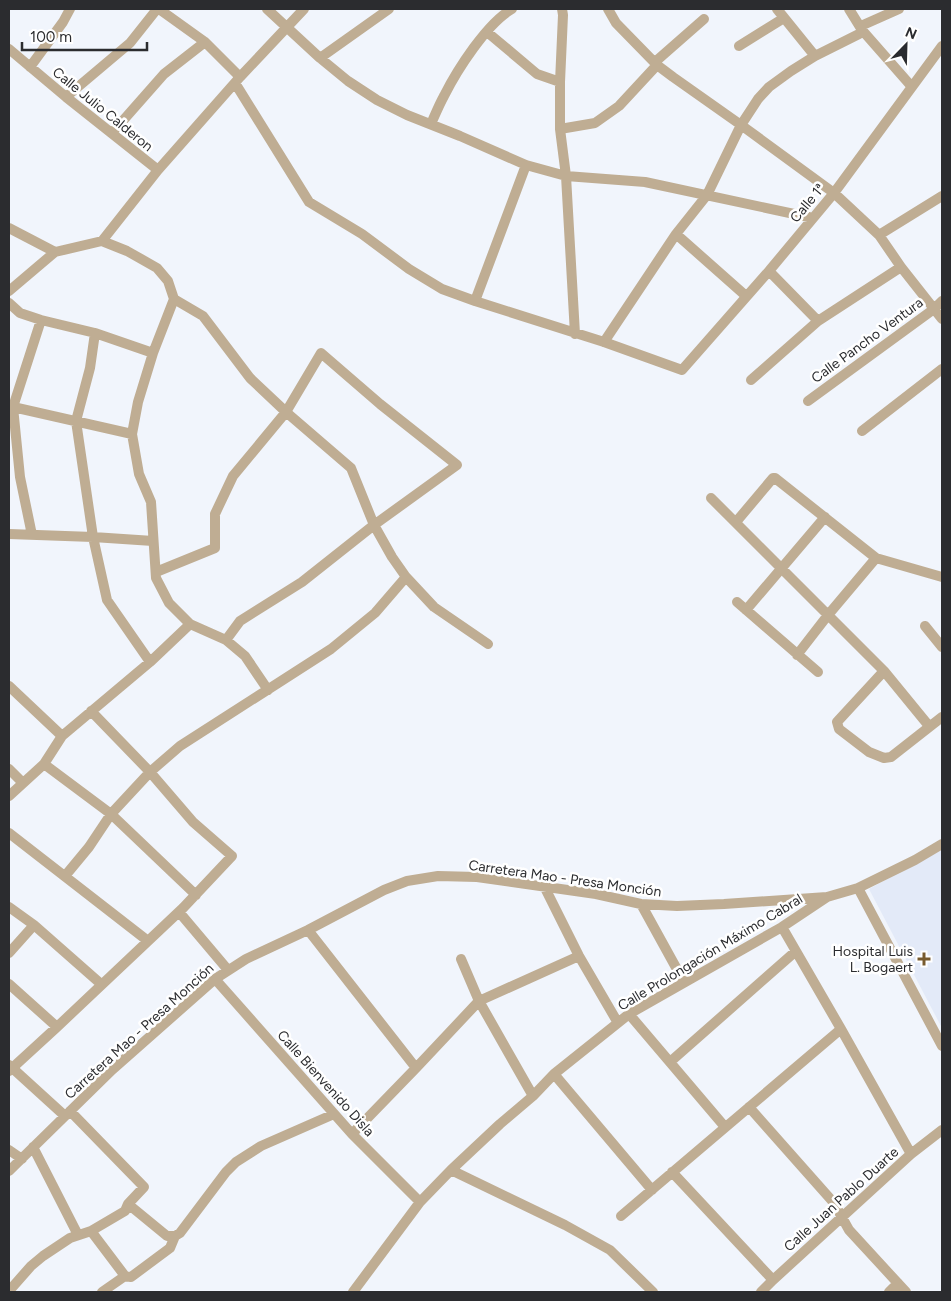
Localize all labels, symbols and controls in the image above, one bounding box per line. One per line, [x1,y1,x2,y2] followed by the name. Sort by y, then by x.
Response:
[22,20,148,52] scale bar
[881,20,931,70] north arrow
[903,24,919,43] text: N
[30,28,72,46] text: 100 m
[49,64,156,155] street label: Calle Julio Calderon
[786,180,829,226] street label: Calle 1ª
[808,294,926,387] street label: Calle Pancho Ventura
[467,857,663,900] street label: Carretera Mao - Presa Monción
[615,890,806,1014] street label: Calle Prolongación Máximo Cabral
[833,943,913,976] place label: Hospital Luis L. Bogaert
[917,952,931,966] marker: Hospital Luis L. Bogaert
[61,960,217,1103] street label: Carretera Mao - Presa Monción
[274,1027,378,1140] street label: Calle Bienvenido Disla
[781,1143,902,1255] street label: Calle Juan Pablo Duarte

